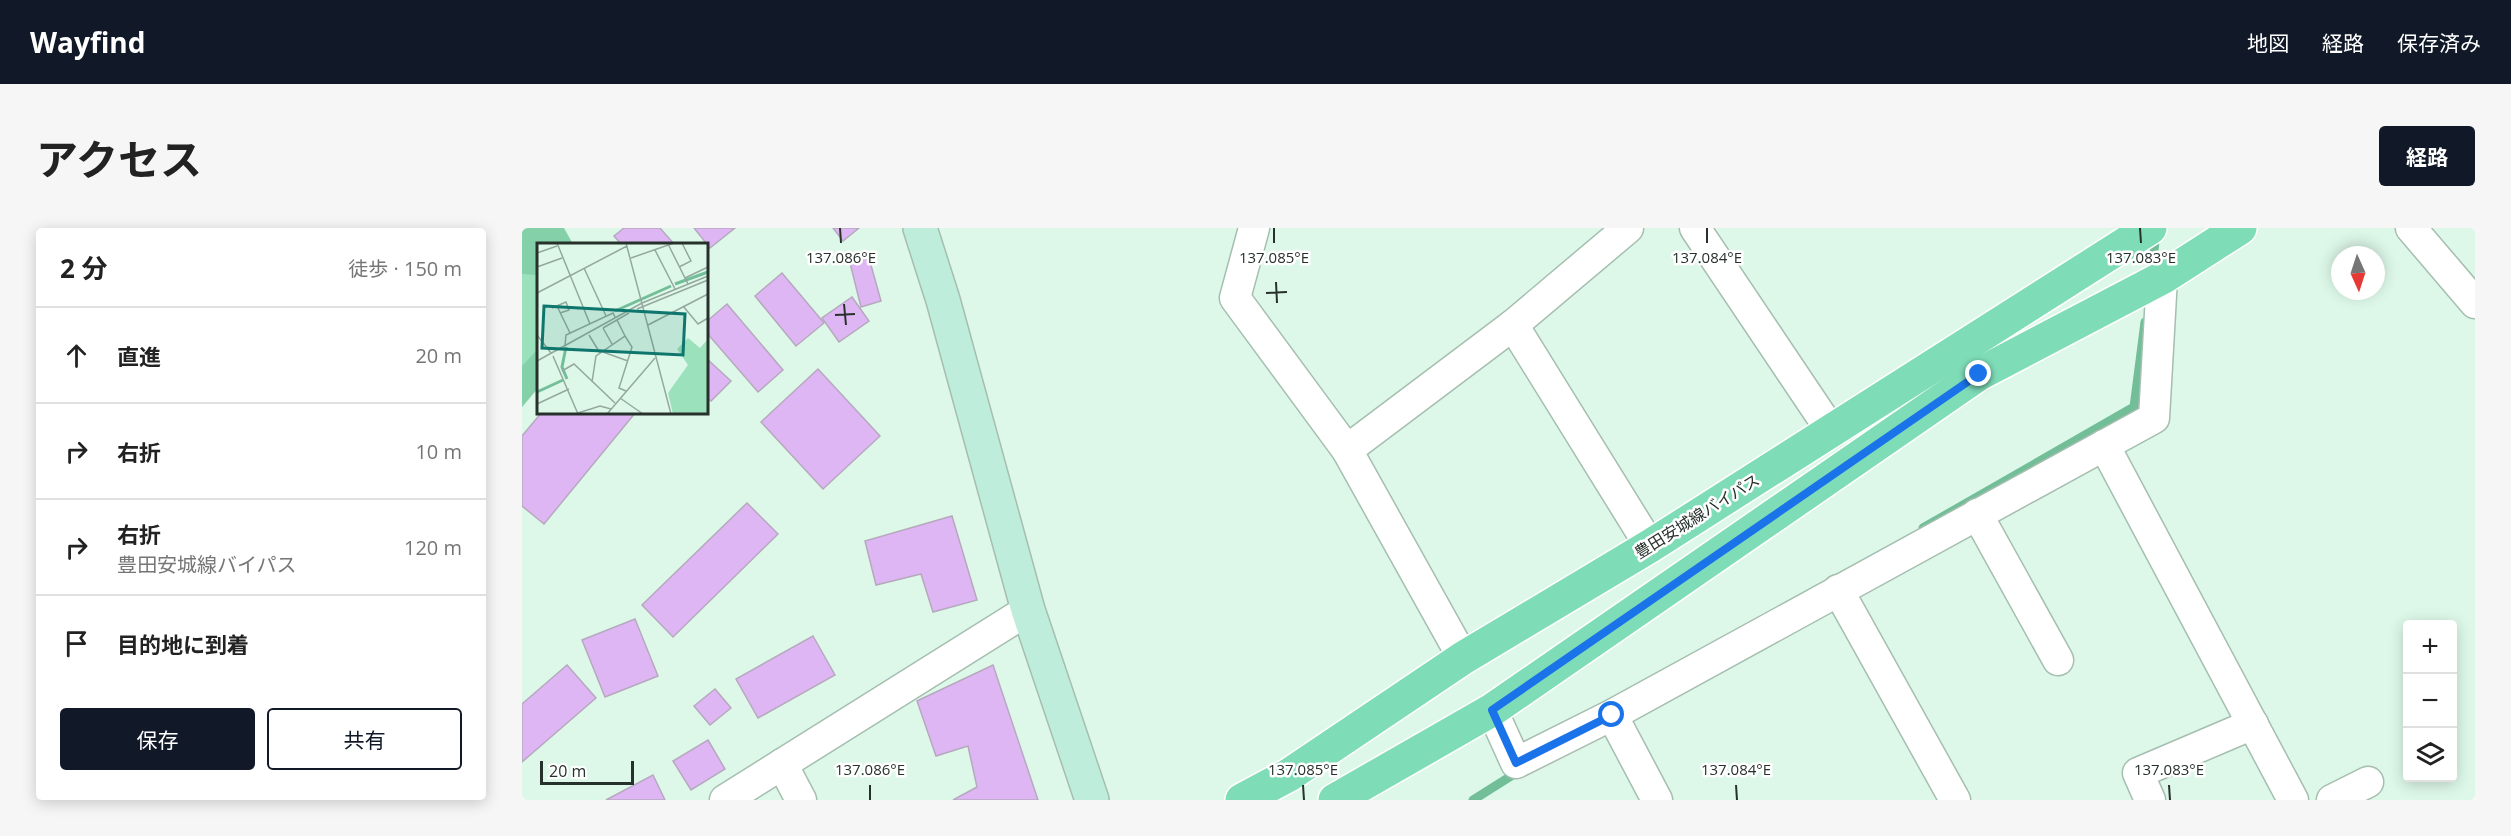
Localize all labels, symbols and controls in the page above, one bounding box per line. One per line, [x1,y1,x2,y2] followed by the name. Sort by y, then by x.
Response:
[30,23,145,61] text: Wayfind
[2247,29,2289,57] text: 地図
[2322,29,2364,57] text: 経路
[2397,29,2481,57] text: 保存済み
[2379,126,2475,186] button: 経路
[36,130,202,187] text: アクセス
[537,243,708,414] inset map
[2331,246,2385,300] north arrow
[806,247,876,267] text: 137.086°E
[1239,247,1309,267] text: 137.085°E
[1672,247,1742,267] text: 137.084°E
[2106,247,2176,267] text: 137.083°E
[60,250,108,286] text: 2 分
[348,255,462,282] text: 徒歩 · 150 m
[60,339,93,372] icon: ahead
[117,341,161,371] text: 直進
[415,342,462,369] text: 20 m
[1965,360,1991,386] route end
[60,435,93,468] icon: right
[117,437,161,467] text: 右折
[415,438,462,465] text: 10 m
[1630,469,1764,563] street label: 豊田安城線バイパス
[117,519,161,549] text: 右折
[60,531,93,564] icon: right
[404,534,462,561] text: 120 m
[117,551,297,578] text: 豊田安城線バイパス
[2403,620,2457,782] map controls
[2403,620,2457,674] button: +
[60,627,93,660] icon: arrive
[117,629,249,659] text: 目的地に到着
[2403,674,2457,728] button: −
[1598,701,1624,727] route start
[60,708,255,770] button: 保存
[267,708,462,770] button: 共有
[2403,728,2457,782] button: layers
[540,758,634,786] scale bar
[835,759,905,779] text: 137.086°E
[1268,759,1338,779] text: 137.085°E
[1701,759,1771,779] text: 137.084°E
[2134,759,2204,779] text: 137.083°E
[549,760,586,782] text: 20 m

